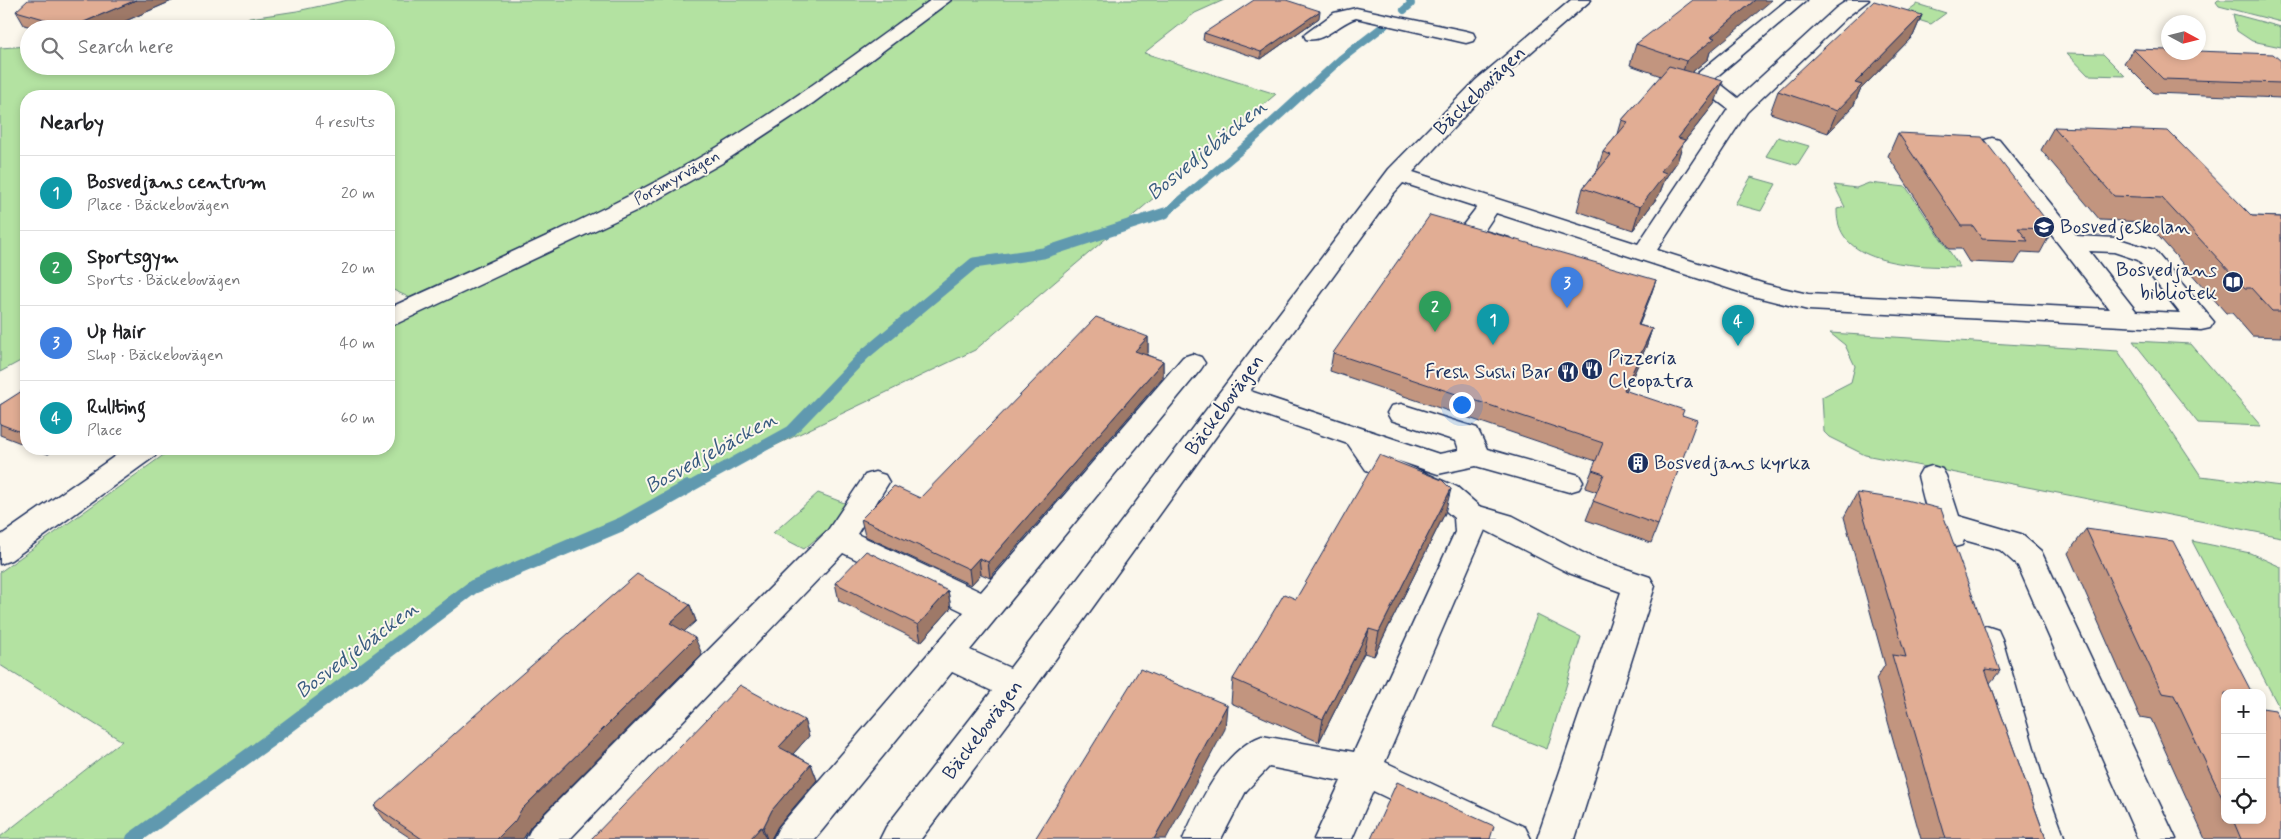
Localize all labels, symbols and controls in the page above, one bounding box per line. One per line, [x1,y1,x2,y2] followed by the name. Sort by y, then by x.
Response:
[2161,15,2206,60] north arrow
[20,20,395,75] search box
[38,34,66,62] icon: search
[78,35,174,60] text: Search here
[1428,40,1532,142] street label: Bäckebovägen
[1141,93,1273,207] water label: Bosvedjebäcken
[40,109,104,137] text: Nearby
[315,112,375,133] text: 4 results
[630,146,724,210] street label: Porsmyrvägen
[87,170,266,195] text: Bosvedjans centrum
[52,183,60,204] text: 1
[341,183,375,204] text: 20 m
[87,195,229,216] text: Place · Bäckebovägen
[2060,214,2190,241] place label: Bosvedjeskolan
[2032,215,2056,239] school or university icon: Bosvedjeskolan
[87,245,179,270] text: Sportsgym
[2116,257,2217,307] place label: Bosvedjans bibliotek
[52,258,60,279] text: 2
[341,258,375,279] text: 20 m
[1551,267,1583,308] pin: 3
[87,270,241,291] text: Sports · Bäckebovägen
[2221,270,2245,294] library icon: Bosvedjans bibliotek
[1419,291,1451,332] pin: 2
[1477,304,1509,345] pin: 1
[1722,305,1754,346] pin: 4
[87,320,145,345] text: Up Hair
[52,333,60,354] text: 3
[339,333,375,354] text: 40 m
[87,345,224,366] text: Shop · Bäckebovägen
[1608,345,1694,395] place label: Pizzeria Cleopatra
[1179,349,1271,461] street label: Bäckebovägen
[1580,357,1604,381] restaurant icon: Pizzeria Cleopatra
[1425,359,1553,386] place label: Fresh Sushi Bar
[1556,360,1580,384] restaurant icon: Fresh Sushi Bar
[1449,392,1475,418] your location
[87,395,146,420] text: Rullting
[640,405,783,501] water label: Bosvedjebäcken
[51,408,61,429] text: 4
[341,408,375,429] text: 60 m
[87,420,122,441] text: Place
[1654,450,1811,477] place label: Bosvedjans kyrka
[1626,451,1650,475] building icon: Bosvedjans kyrka
[290,594,425,705] water label: Bosvedjebäcken
[937,675,1029,785] street label: Bäckebovägen
[2221,689,2266,824] map controls
[2221,689,2266,734] button: +
[2221,734,2266,779] button: −
[2221,779,2266,824] button: locate

